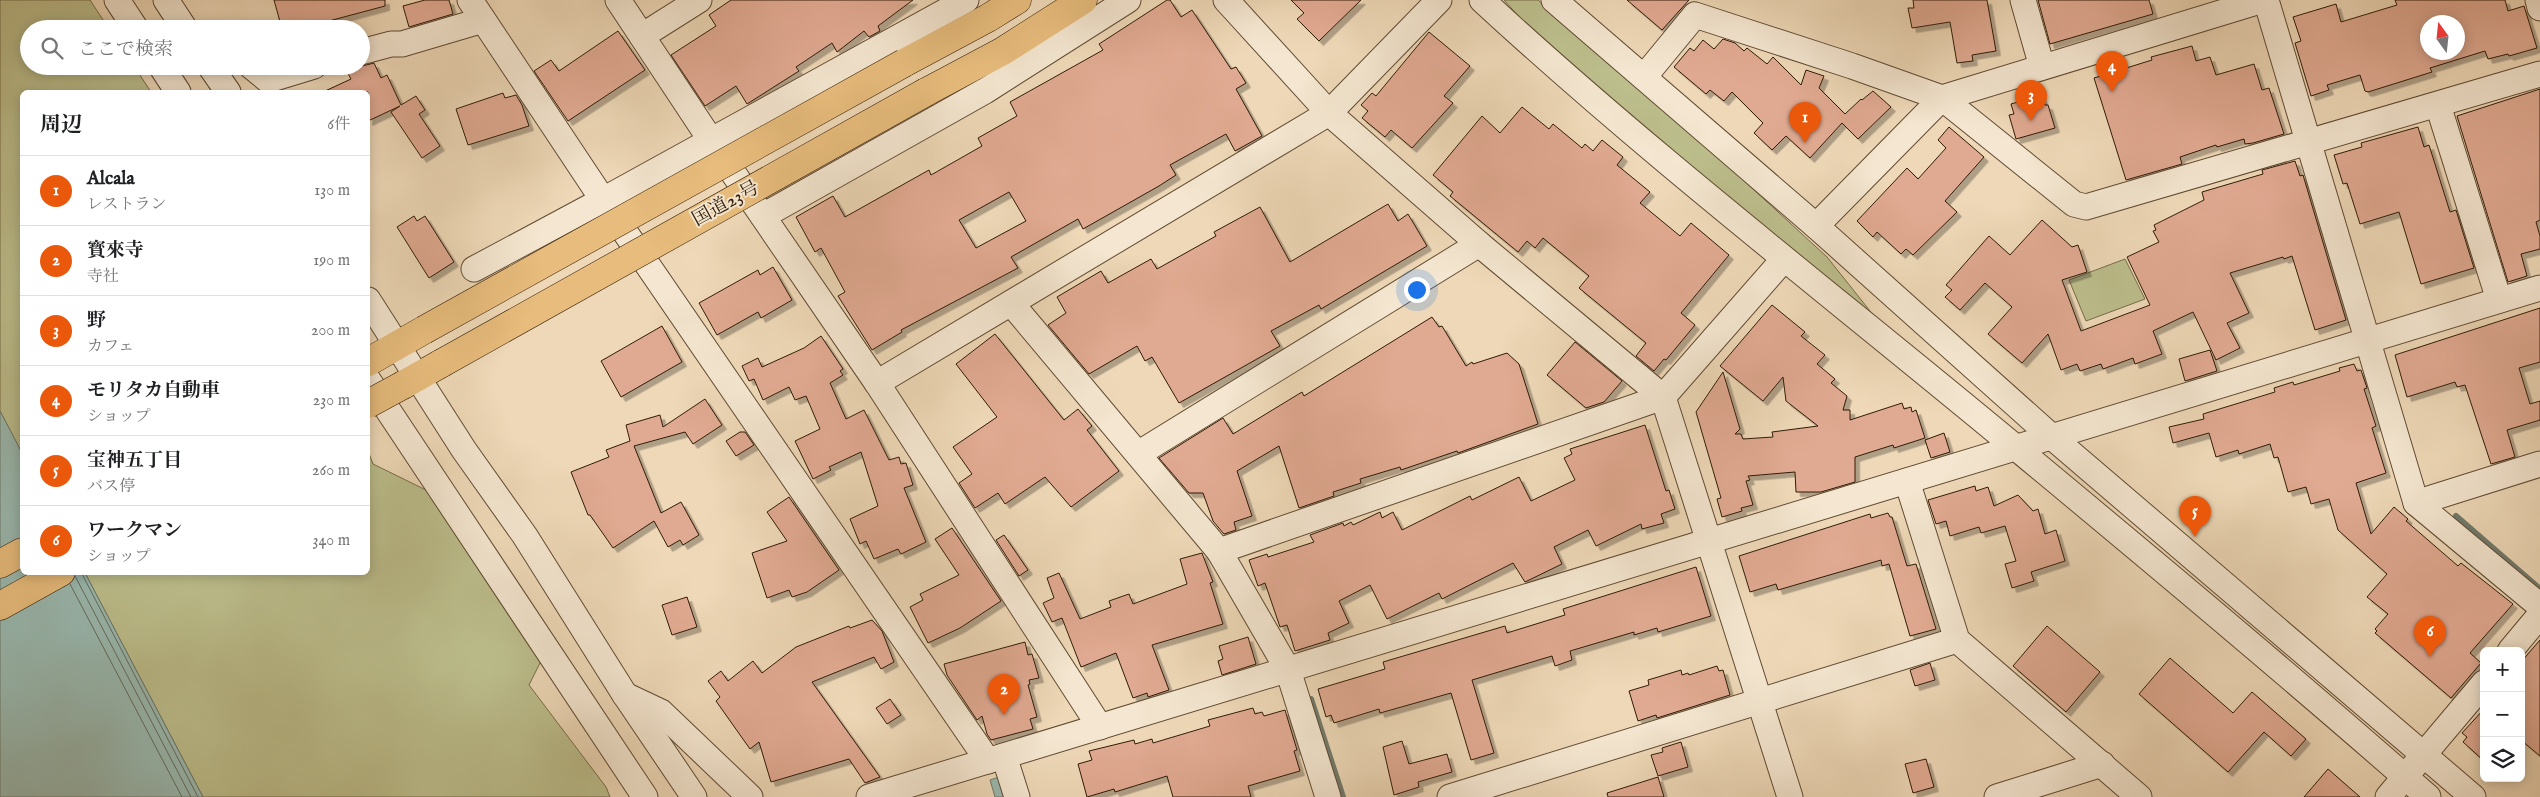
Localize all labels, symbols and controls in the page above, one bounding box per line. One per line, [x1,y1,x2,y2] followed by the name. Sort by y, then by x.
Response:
[2420,15,2465,60] north arrow
[20,20,370,75] search box
[38,34,66,62] icon: search
[78,38,173,62] text: ここで検索
[2096,51,2128,92] pin: 4
[2015,80,2047,121] pin: 3
[1789,102,1821,143] pin: 1
[40,112,82,139] text: 周辺
[327,115,350,135] text: 6件
[87,167,135,191] text: Alcala
[688,176,764,232] street label: 国道23号
[53,181,59,201] text: 1
[314,181,350,201] text: 130 m
[87,195,167,215] text: レストラン
[87,239,144,263] text: 寳來寺
[52,251,60,271] text: 2
[313,251,350,271] text: 190 m
[87,267,119,287] text: 寺社
[1404,277,1430,303] your location
[87,309,106,333] text: 野
[53,321,59,341] text: 3
[311,321,350,341] text: 200 m
[87,337,134,357] text: カフェ
[87,379,220,403] text: モリタカ自動車
[52,391,60,411] text: 4
[313,391,350,411] text: 230 m
[87,407,151,427] text: ショップ
[87,449,182,473] text: 宝神五丁目
[53,461,59,481] text: 5
[312,461,350,481] text: 260 m
[87,477,135,497] text: バス停
[2179,496,2211,537] pin: 5
[87,519,182,543] text: ワークマン
[53,531,59,551] text: 6
[312,531,350,551] text: 340 m
[87,547,151,567] text: ショップ
[2414,616,2446,657] pin: 6
[2480,647,2525,782] map controls
[2480,647,2525,692] button: +
[988,674,1020,715] pin: 2
[2480,692,2525,737] button: −
[2480,737,2525,782] button: layers

